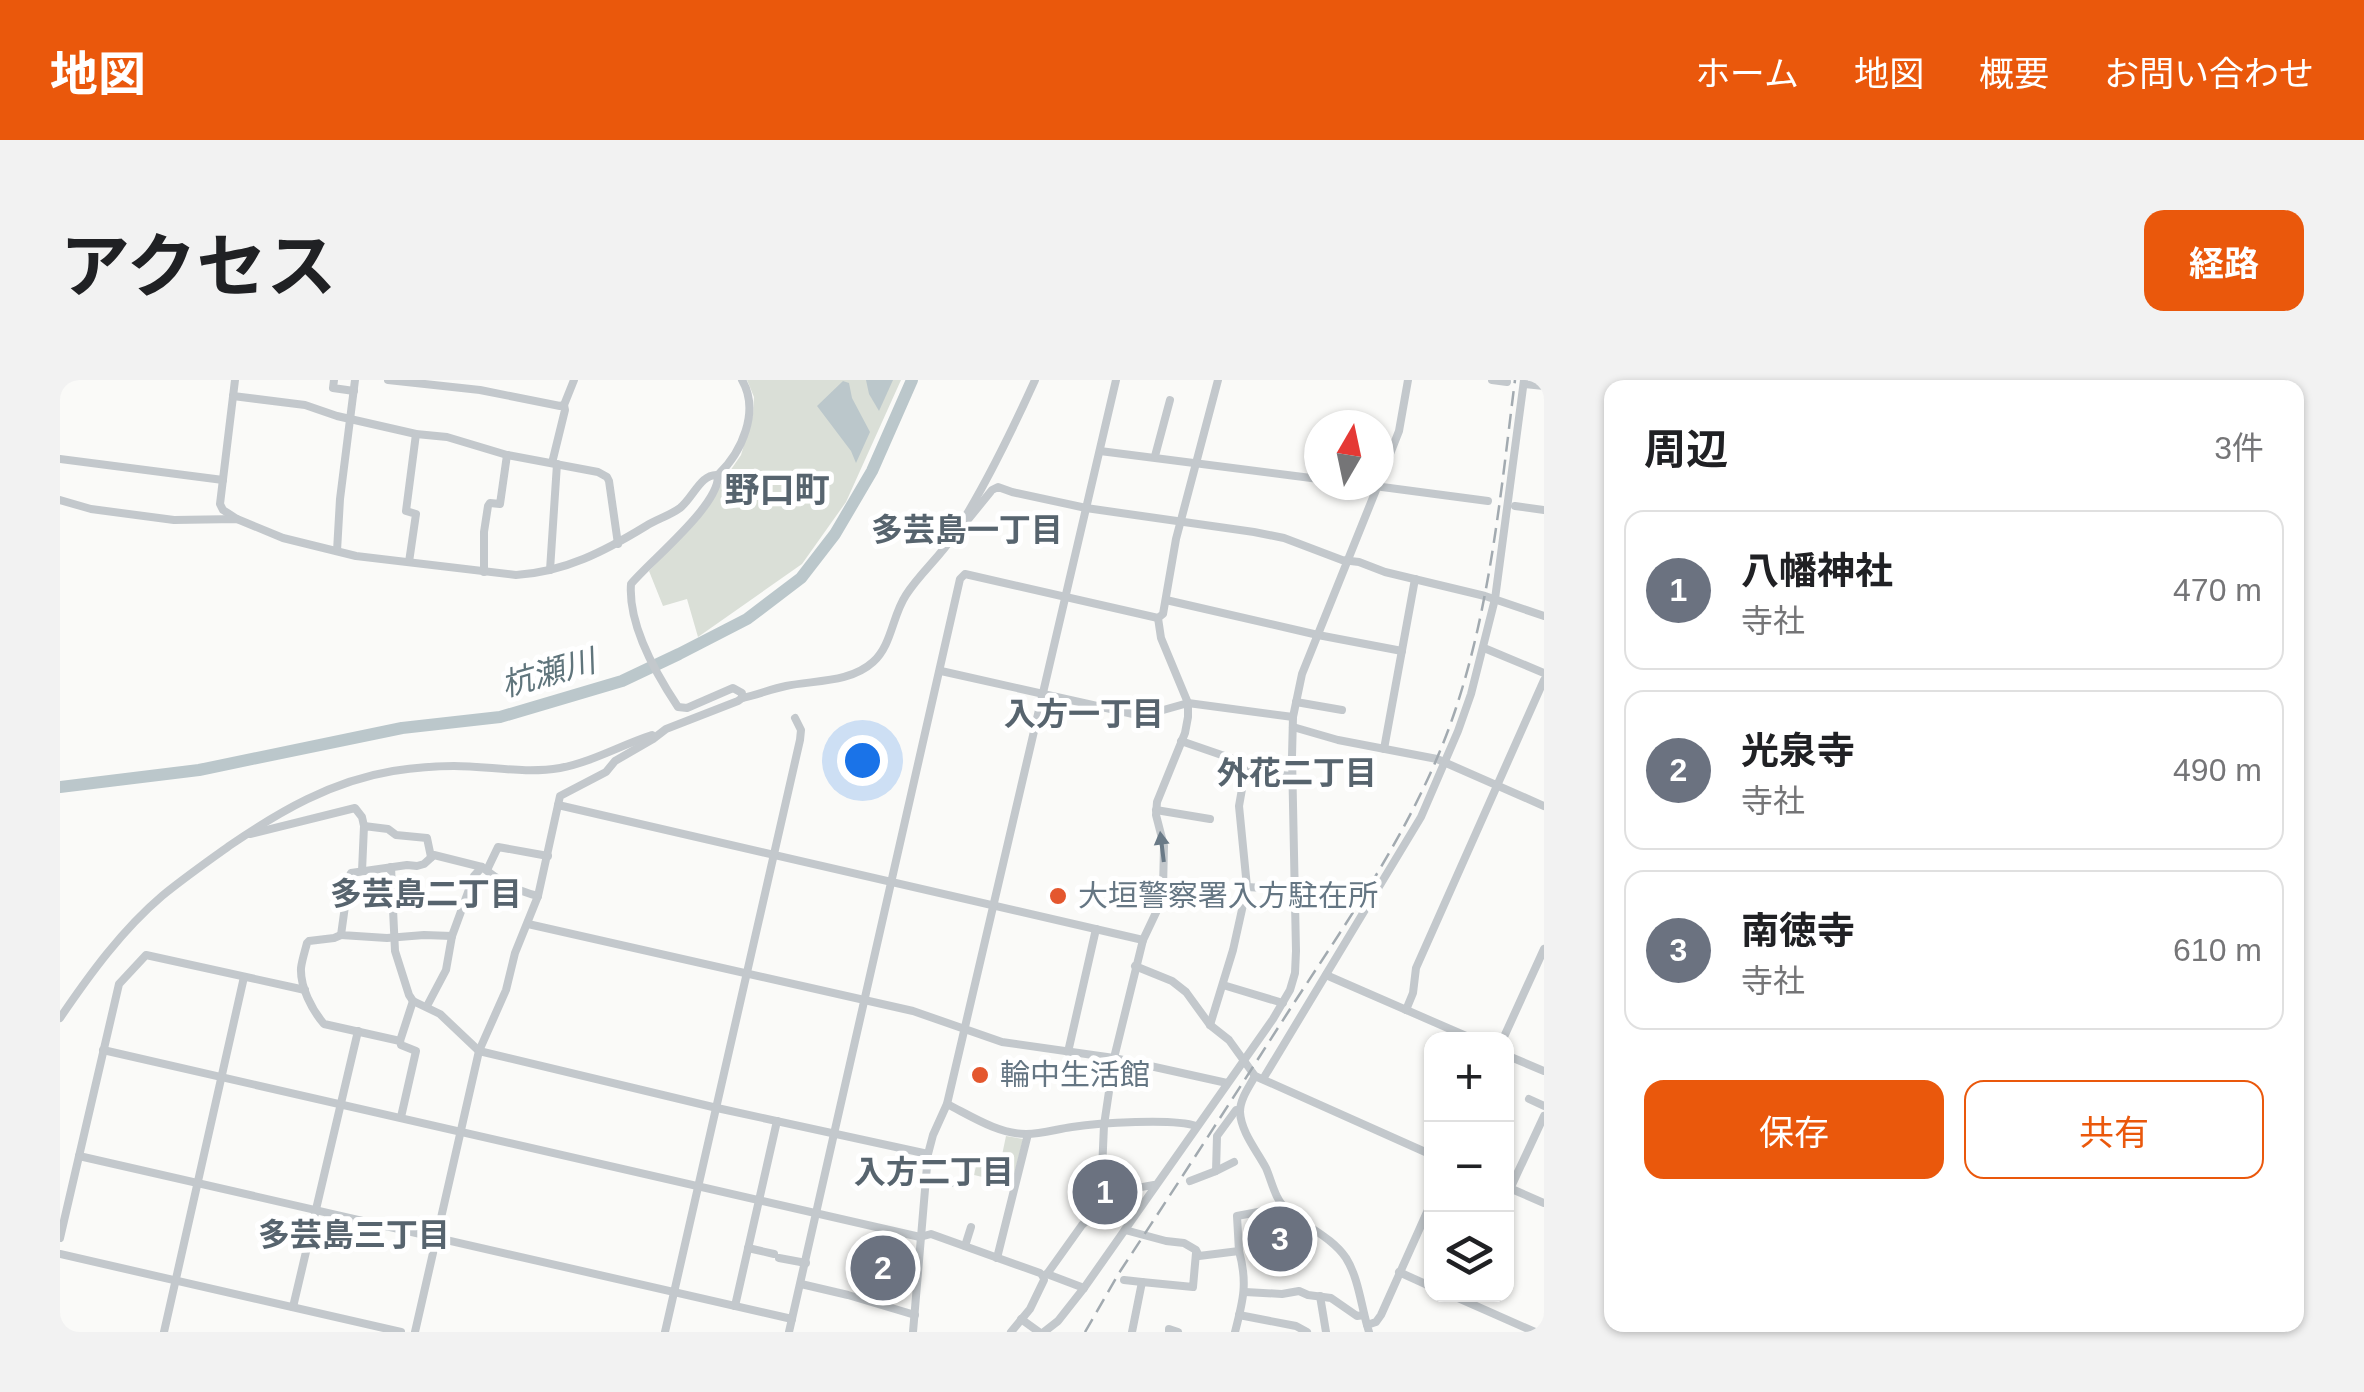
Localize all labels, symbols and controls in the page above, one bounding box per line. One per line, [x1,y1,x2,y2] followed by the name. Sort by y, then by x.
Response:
[50,48,146,101] text: 地図
[1695,54,1799,93] text: ホーム
[1854,54,1924,93] text: 地図
[1979,54,2049,93] text: 概要
[2104,54,2314,93] text: お問い合わせ
[2144,210,2304,311] button: 経路
[60,228,337,306] text: アクセス
[1304,410,1394,500] north arrow
[1644,426,1728,473] text: 周辺
[2214,430,2264,466] text: 3件
[724,470,830,509] district label: 野口町
[871,512,1063,548] district label: 多芸島一丁目
[1741,550,1893,592] text: 八幡神社
[1670,572,1687,608] text: 1
[2173,572,2262,608] text: 470 m
[1741,603,1805,639] text: 寺社
[497,642,602,704] water label: 杭瀬川
[1004,696,1164,732] district label: 入方一丁目
[1741,730,1855,772] text: 光泉寺
[837,735,888,786] your location
[1670,752,1687,788] text: 2
[2173,752,2262,788] text: 490 m
[1217,755,1377,791] district label: 外花二丁目
[1741,783,1805,819] text: 寺社
[1154,831,1170,862] one-way arrow
[330,876,522,912] district label: 多芸島二丁目
[1078,879,1378,912] place label: 大垣警察署入方駐在所
[1047,885,1069,907] marker: 大垣警察署入方駐在所
[1741,910,1855,952] text: 南徳寺
[1670,932,1687,968] text: 3
[2173,932,2262,968] text: 610 m
[1741,963,1805,999] text: 寺社
[1424,1032,1514,1302] map controls
[1424,1032,1514,1122] button: +
[1000,1058,1150,1091] place label: 輪中生活館
[969,1064,991,1086] marker: 輪中生活館
[1644,1080,1944,1179] button: 保存
[1964,1080,2264,1179] button: 共有
[1424,1122,1514,1212] button: −
[854,1154,1014,1190] district label: 入方二丁目
[1072,1154,1138,1230] pin: 1
[1248,1202,1312,1276] pin: 3
[1424,1212,1514,1302] button: layers
[258,1217,450,1253] district label: 多芸島三丁目
[850,1230,916,1306] pin: 2

